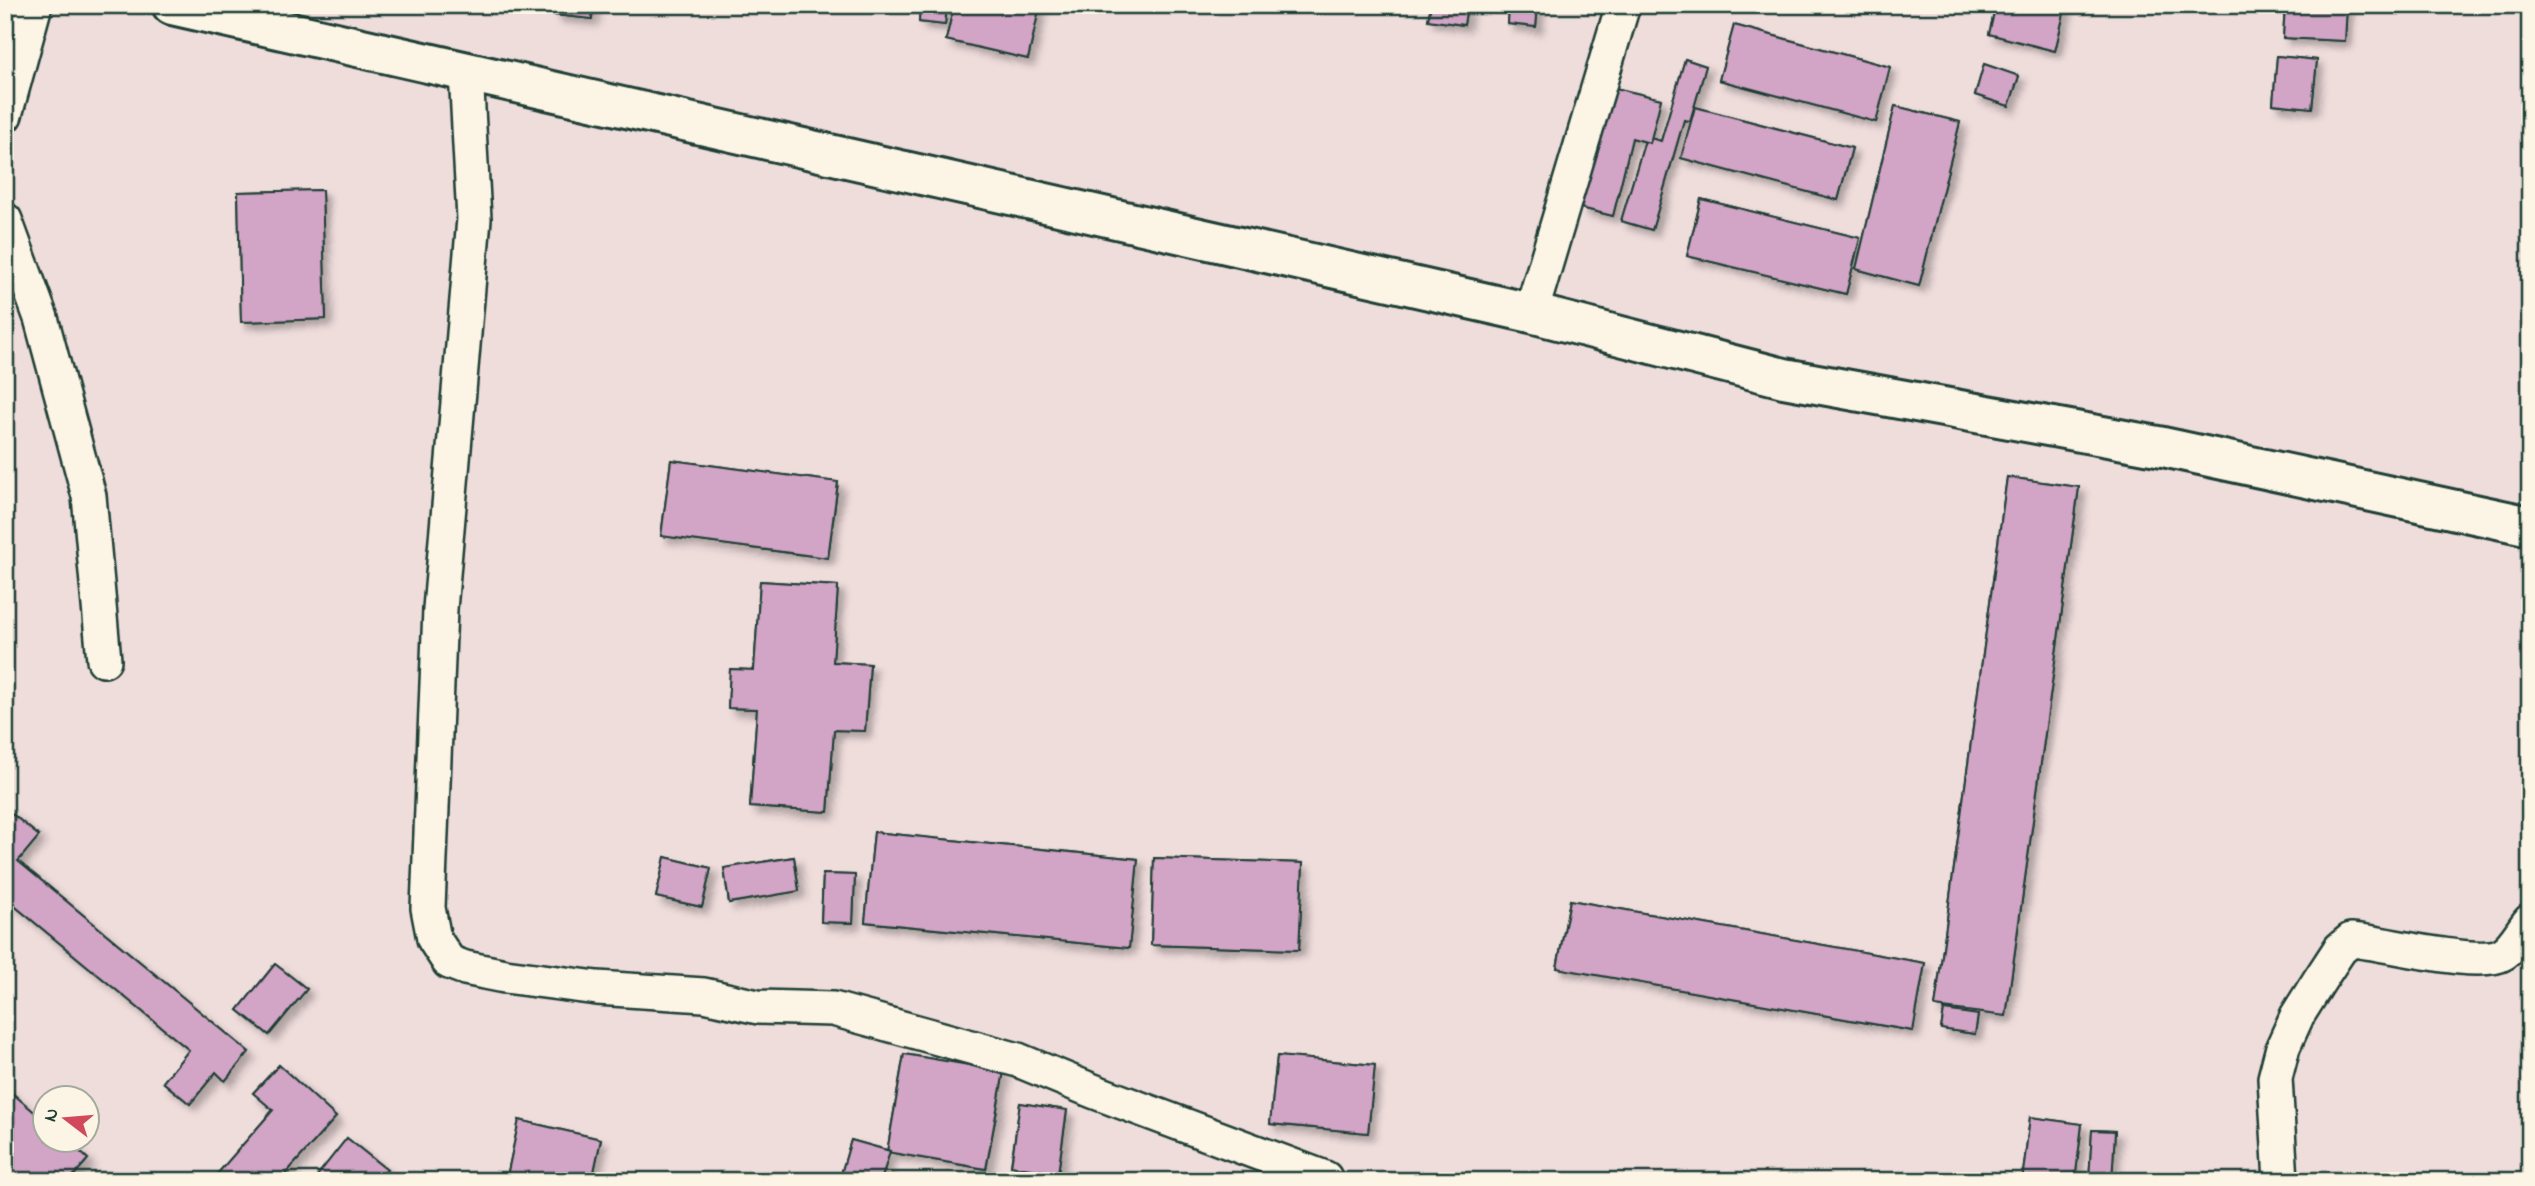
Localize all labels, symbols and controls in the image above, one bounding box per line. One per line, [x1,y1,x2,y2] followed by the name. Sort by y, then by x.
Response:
[32,1084,102,1154] north arrow
[37,1105,67,1125] text: N

